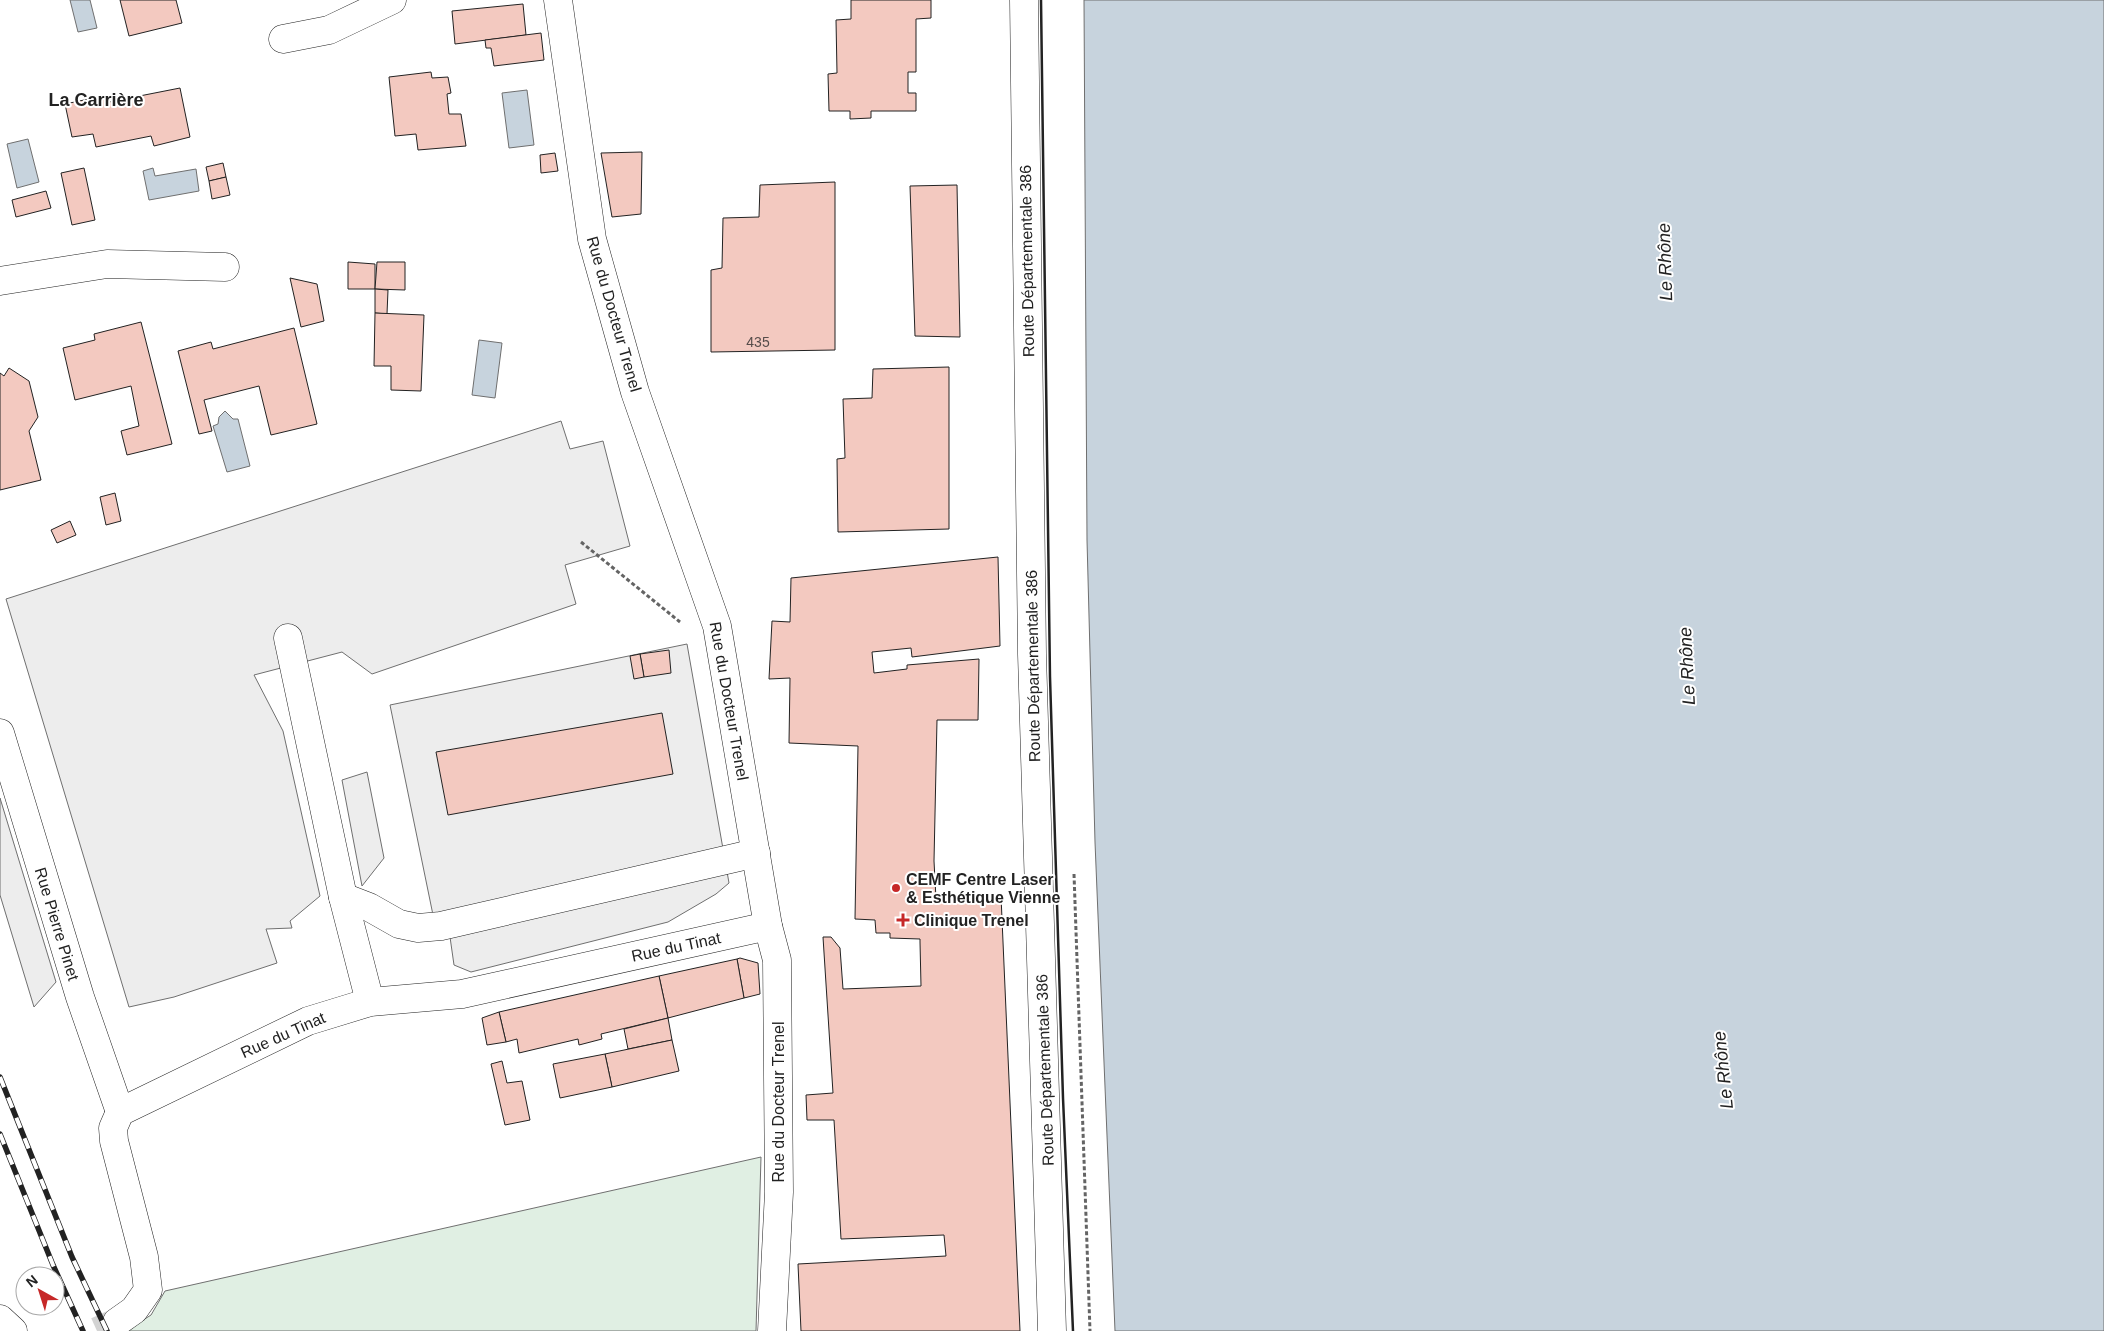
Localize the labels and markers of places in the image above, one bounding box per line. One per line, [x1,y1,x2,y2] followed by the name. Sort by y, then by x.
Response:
[906,871,1061,906] place label: CEMF Centre Laser & Esthétique Vienne
[890,882,902,894] marker: CEMF Centre Laser & Esthétique Vienne
[914,912,1029,929] place label: Clinique Trenel
[896,913,910,927] marker: Clinique Trenel

